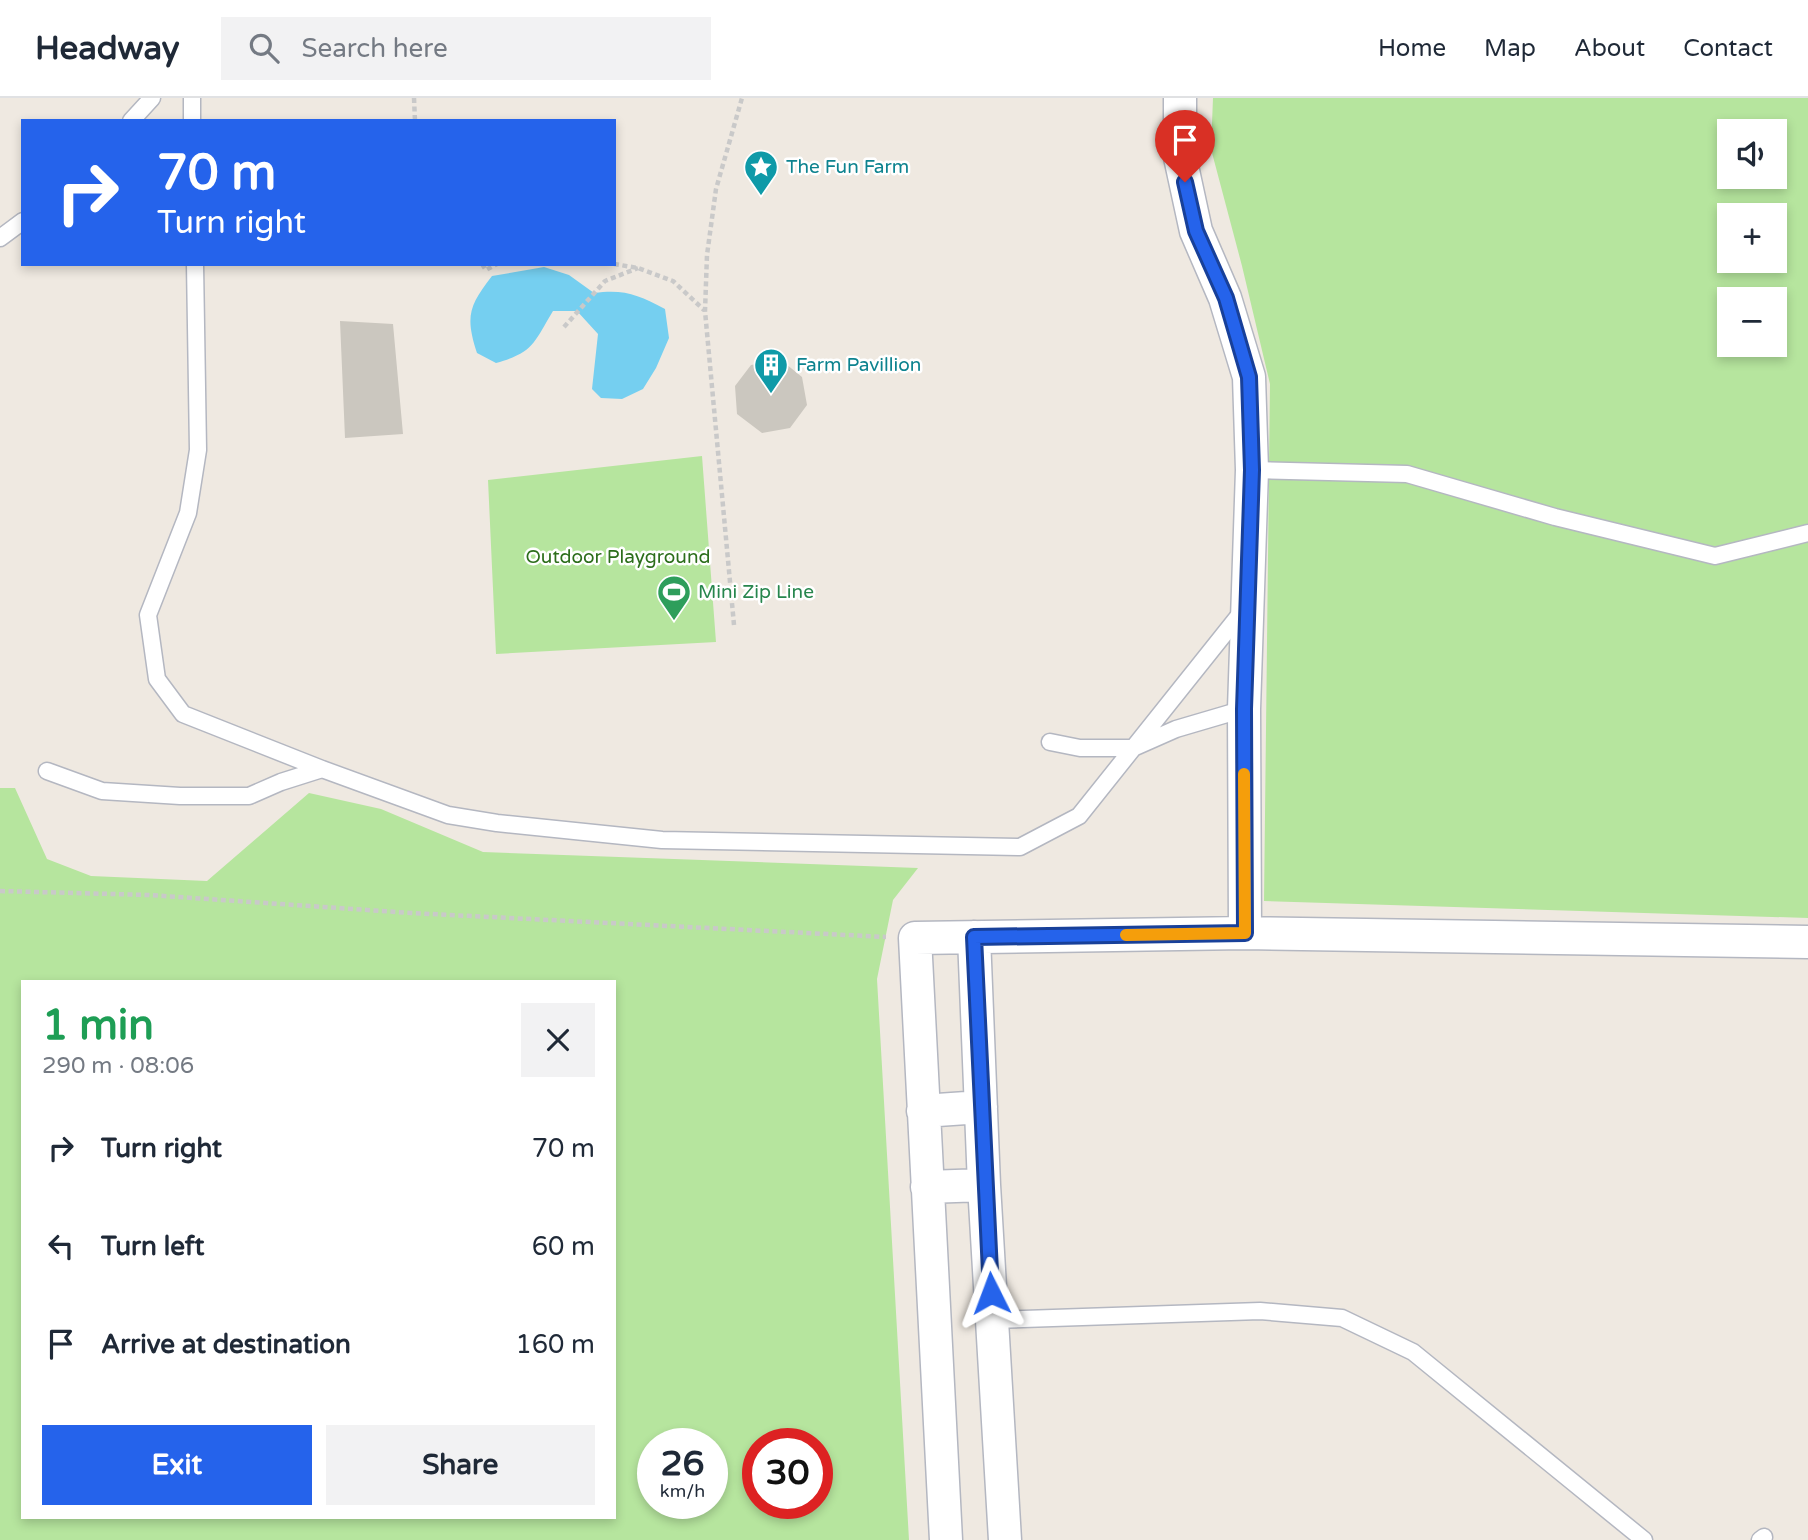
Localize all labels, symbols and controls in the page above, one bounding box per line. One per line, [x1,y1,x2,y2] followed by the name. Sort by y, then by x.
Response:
[221,17,711,80] search box
[35,29,179,68] text: Headway
[245,29,283,67] icon: search
[301,33,448,64] text: Search here
[1378,34,1446,63] text: Home
[1484,34,1536,63] text: Map
[1574,34,1645,63] text: About
[1683,34,1773,63] text: Contact
[1155,110,1215,182] pin
[1717,119,1787,357] map controls
[1717,119,1787,189] button: sound
[1166,121,1204,159] icon: arrive
[157,144,276,203] text: 70 m
[42,147,133,238] icon: right
[742,148,780,197] place icon: The Fun Farm
[786,156,909,178] place label: The Fun Farm
[1717,203,1787,273] button: +
[157,204,306,242] text: Turn right
[1717,287,1787,357] button: −
[752,346,790,395] building icon: Farm Pavillion
[796,354,921,376] place label: Farm Pavillion
[526,546,710,568] park label: Outdoor Playground
[655,573,693,622] sports icon: Mini Zip Line
[698,581,814,603] place label: Mini Zip Line
[42,1000,154,1051] text: 1 min
[521,1003,595,1077] button: close
[42,1052,194,1080] text: 290 m · 08:06
[42,1129,80,1167] icon: right
[101,1133,222,1164] text: Turn right
[532,1133,595,1164] text: 70 m
[42,1227,80,1265] icon: left
[101,1231,204,1262] text: Turn left
[532,1231,595,1262] text: 60 m
[954,1256,1028,1330] position arrow
[42,1325,80,1363] icon: arrive
[101,1329,351,1360] text: Arrive at destination
[515,1329,595,1360] text: 160 m
[42,1425,312,1505] button: Exit
[326,1425,595,1505] button: Share
[742,1428,833,1519] speed limit sign: 30
[661,1443,704,1485] text: 26
[660,1480,705,1502] text: km/h

